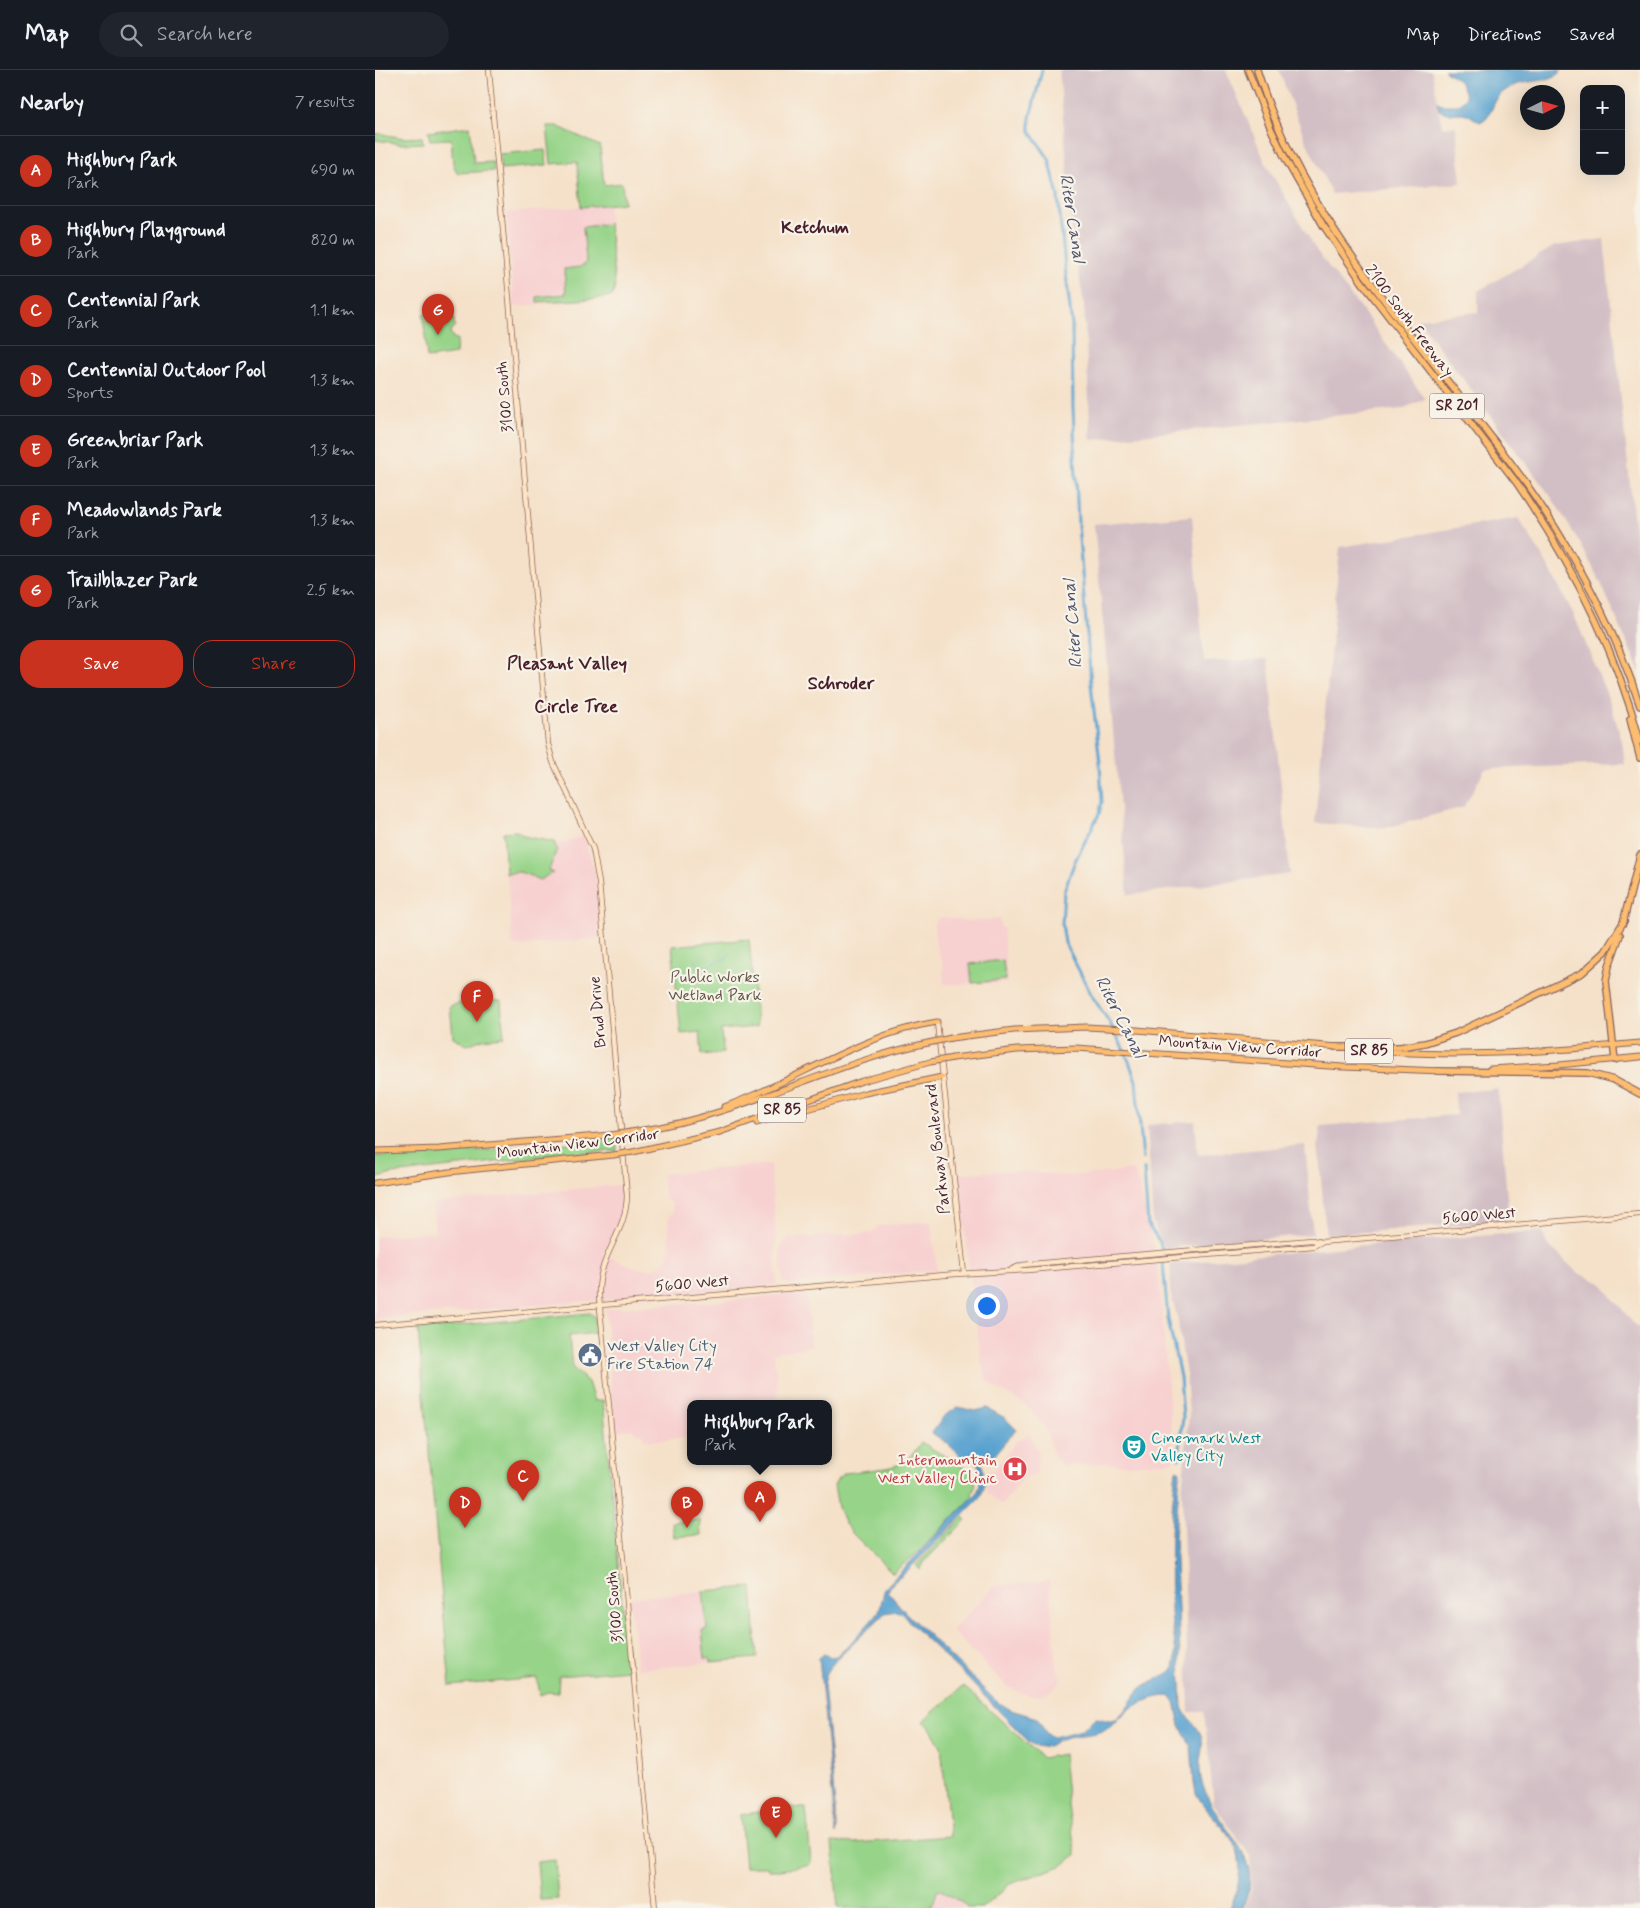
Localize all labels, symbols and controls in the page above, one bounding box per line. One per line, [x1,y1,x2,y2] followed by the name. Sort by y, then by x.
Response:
[99,12,449,57] search box
[25,19,69,50] text: Map
[117,21,145,49] icon: search
[157,22,253,47] text: Search here
[1407,23,1440,47] text: Map
[1468,23,1542,47] text: Directions
[1570,23,1615,47] text: Saved
[1520,85,1565,130] north arrow
[1580,85,1625,175] map controls
[1580,85,1625,130] button: +
[20,89,84,117] text: Nearby
[295,92,355,113] text: 7 results
[1580,130,1625,175] button: −
[67,148,177,173] text: Highbury Park
[31,160,41,181] text: A
[311,160,355,181] text: 690 m
[1053,172,1091,266] water label: Riter Canal
[67,173,99,194] text: Park
[781,216,849,240] district label: Ketchum
[67,218,226,243] text: Highbury Playground
[31,230,41,251] text: B
[311,230,355,251] text: 820 m
[67,243,99,264] text: Park
[1360,260,1458,382] street label: 2100 South Freeway
[67,288,200,313] text: Centennial Park
[422,294,454,335] pin: G
[30,300,42,321] text: C
[310,300,355,321] text: 1.1 km
[67,313,99,334] text: Park
[67,358,266,383] text: Centennial Outdoor Pool
[491,360,519,434] street label: 3100 South
[30,370,42,391] text: D
[310,370,355,391] text: 1.3 km
[67,383,113,404] text: Sports
[1429,394,1485,418] road number: SR 201
[67,428,203,453] text: Greenbriar Park
[31,440,41,461] text: E
[310,440,355,461] text: 1.3 km
[67,453,99,474] text: Park
[67,498,222,523] text: Meadowlands Park
[32,510,40,531] text: F
[310,510,355,531] text: 1.3 km
[67,523,99,544] text: Park
[67,568,198,593] text: Trailblazer Park
[1057,576,1089,669] water label: Riter Canal
[31,580,41,601] text: G
[307,580,355,601] text: 2.5 km
[67,593,99,614] text: Park
[20,640,183,688] button: Save
[193,640,355,688] button: Share
[507,652,627,676] district label: Pleasant Valley
[808,672,875,696] district label: Schroder
[534,695,618,719] district label: Circle Tree
[668,967,762,1006] park label: Public Works Wetland Park
[1089,972,1152,1064] water label: Riter Canal
[584,975,612,1049] street label: Brud Drive
[461,981,493,1022] pin: F
[1158,1031,1323,1063] street label: Mountain View Corridor
[1345,1038,1393,1064] road number: SR 85
[921,1083,955,1215] street label: Parkway Boulevard
[758,1098,806,1122] road number: SR 85
[496,1124,661,1164] street label: Mountain View Corridor
[1441,1202,1517,1230] street label: 5600 West
[654,1270,730,1298] street label: 5600 West
[974,1293,1000,1319] your location
[607,1336,717,1375] place label: West Valley City Fire Station 74
[577,1342,603,1368] public building icon: West Valley City Fire Station 74
[687,1400,832,1465] popup
[704,1410,815,1435] text: Highbury Park
[1151,1428,1261,1467] place label: Cinemark West Valley City
[1121,1434,1147,1460] theatre icon: Cinemark West Valley City
[704,1435,736,1456] text: Park
[878,1450,997,1489] place label: Intermountain West Valley Clinic
[1002,1456,1028,1482] hospital icon: Intermountain West Valley Clinic
[507,1460,539,1501] pin: C
[744,1481,776,1522] pin: A
[449,1487,481,1528] pin: D
[671,1487,703,1528] pin: B
[601,1570,629,1644] street label: 3100 South
[760,1797,792,1838] pin: E

